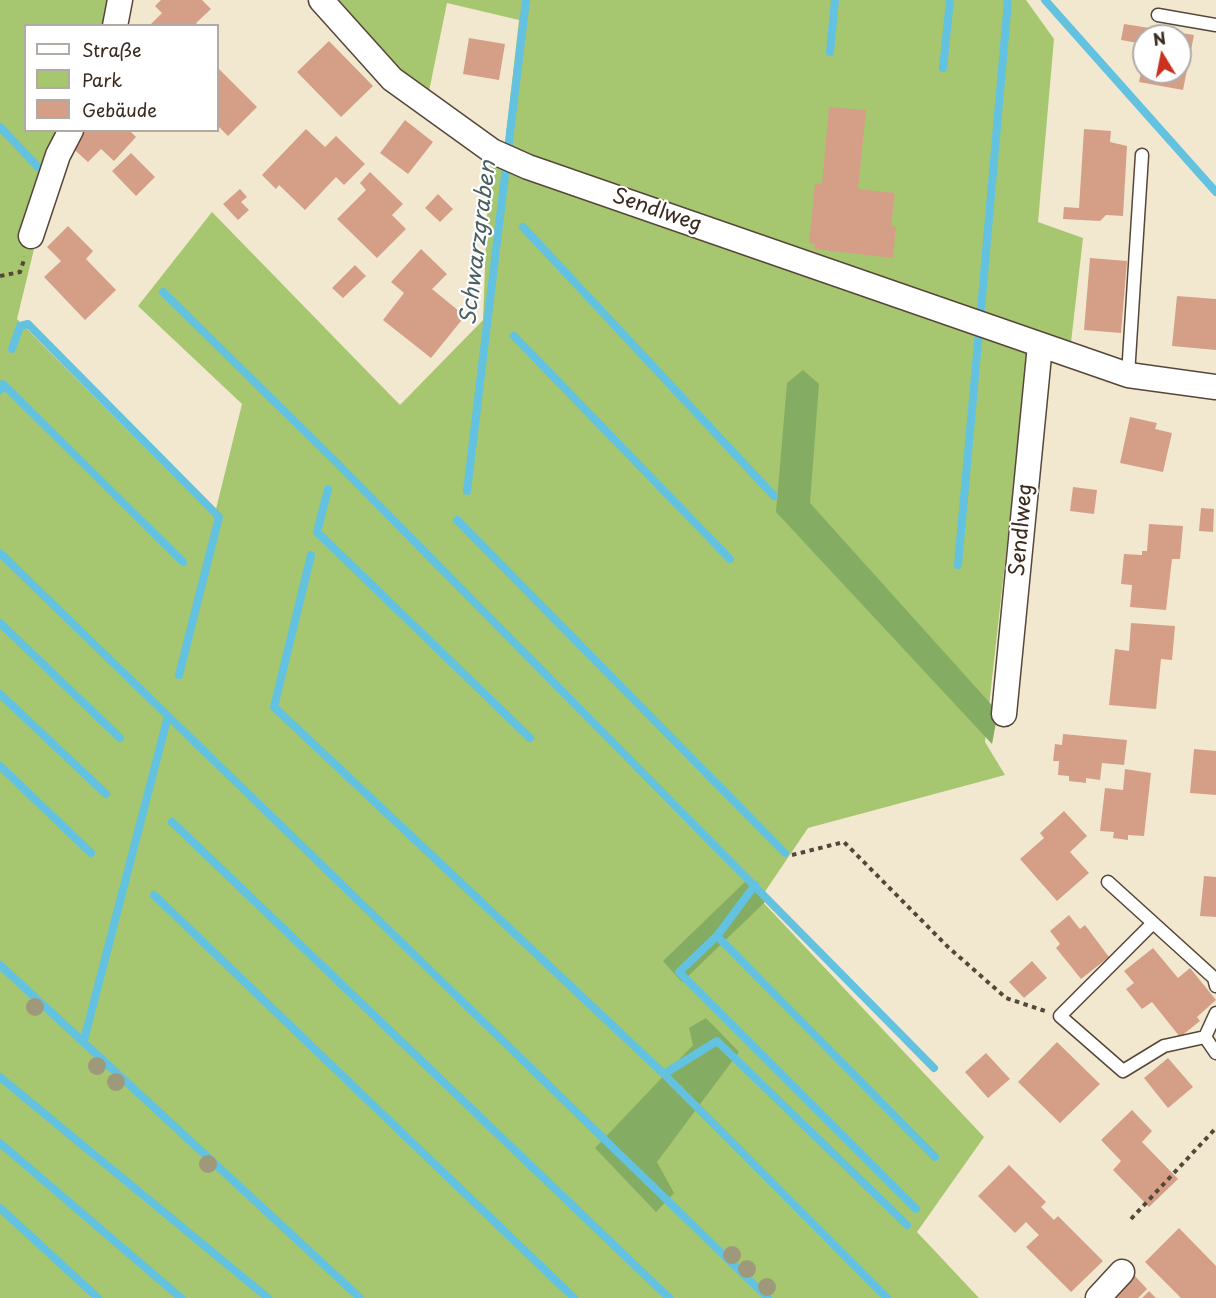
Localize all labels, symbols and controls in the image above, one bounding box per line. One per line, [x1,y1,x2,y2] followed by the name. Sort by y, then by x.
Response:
[24,24,219,132] legend
[1132,24,1192,84] north arrow
[1151,25,1168,51] text: N
[82,36,142,63] text: Straße
[82,66,122,93] text: Park
[82,96,157,123] text: Gebäude
[456,159,502,327] water label: Schwarzgraben
[609,184,705,238] street label: Sendlweg
[1005,483,1039,577] street label: Sendlweg

